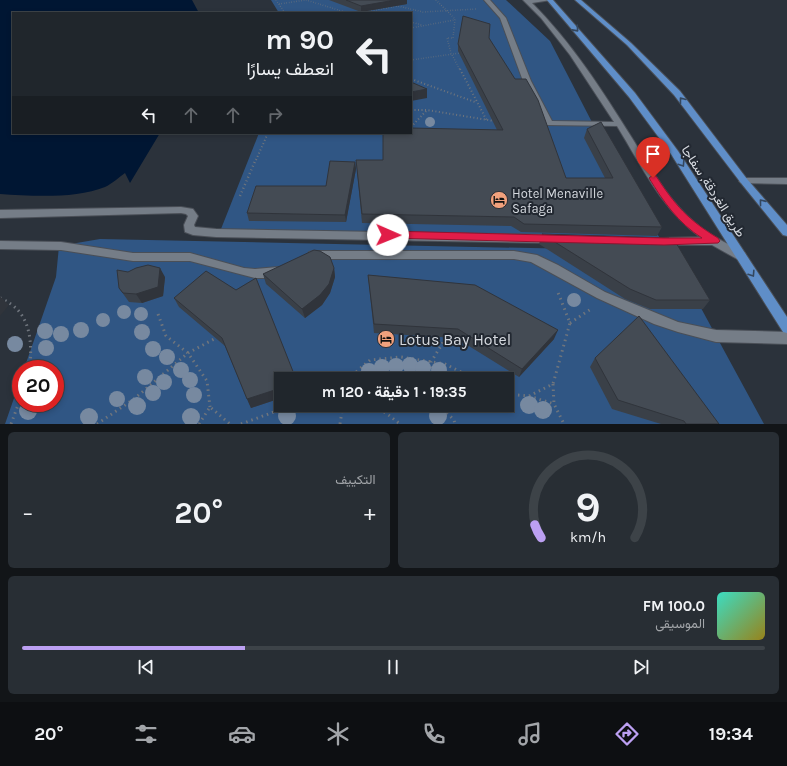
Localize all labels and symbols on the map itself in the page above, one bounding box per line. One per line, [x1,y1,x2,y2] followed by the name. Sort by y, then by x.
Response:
[571,24,579,32] one-way arrow
[680,97,687,104] one-way arrow
[636,137,670,178] pin
[678,143,749,240] street label: طريق الغردقة, سفاجا
[677,160,685,167] one-way arrow
[512,186,603,216] place label: Hotel Menaville Safaga
[489,190,509,210] hotel icon: Hotel Menaville Safaga
[760,200,767,207] one-way arrow
[367,214,409,256] position arrow
[747,269,754,276] one-way arrow
[376,329,396,349] hotel icon: Lotus Bay Hotel
[399,330,511,349] place label: Lotus Bay Hotel
[12,360,64,412] speed limit sign: 20

